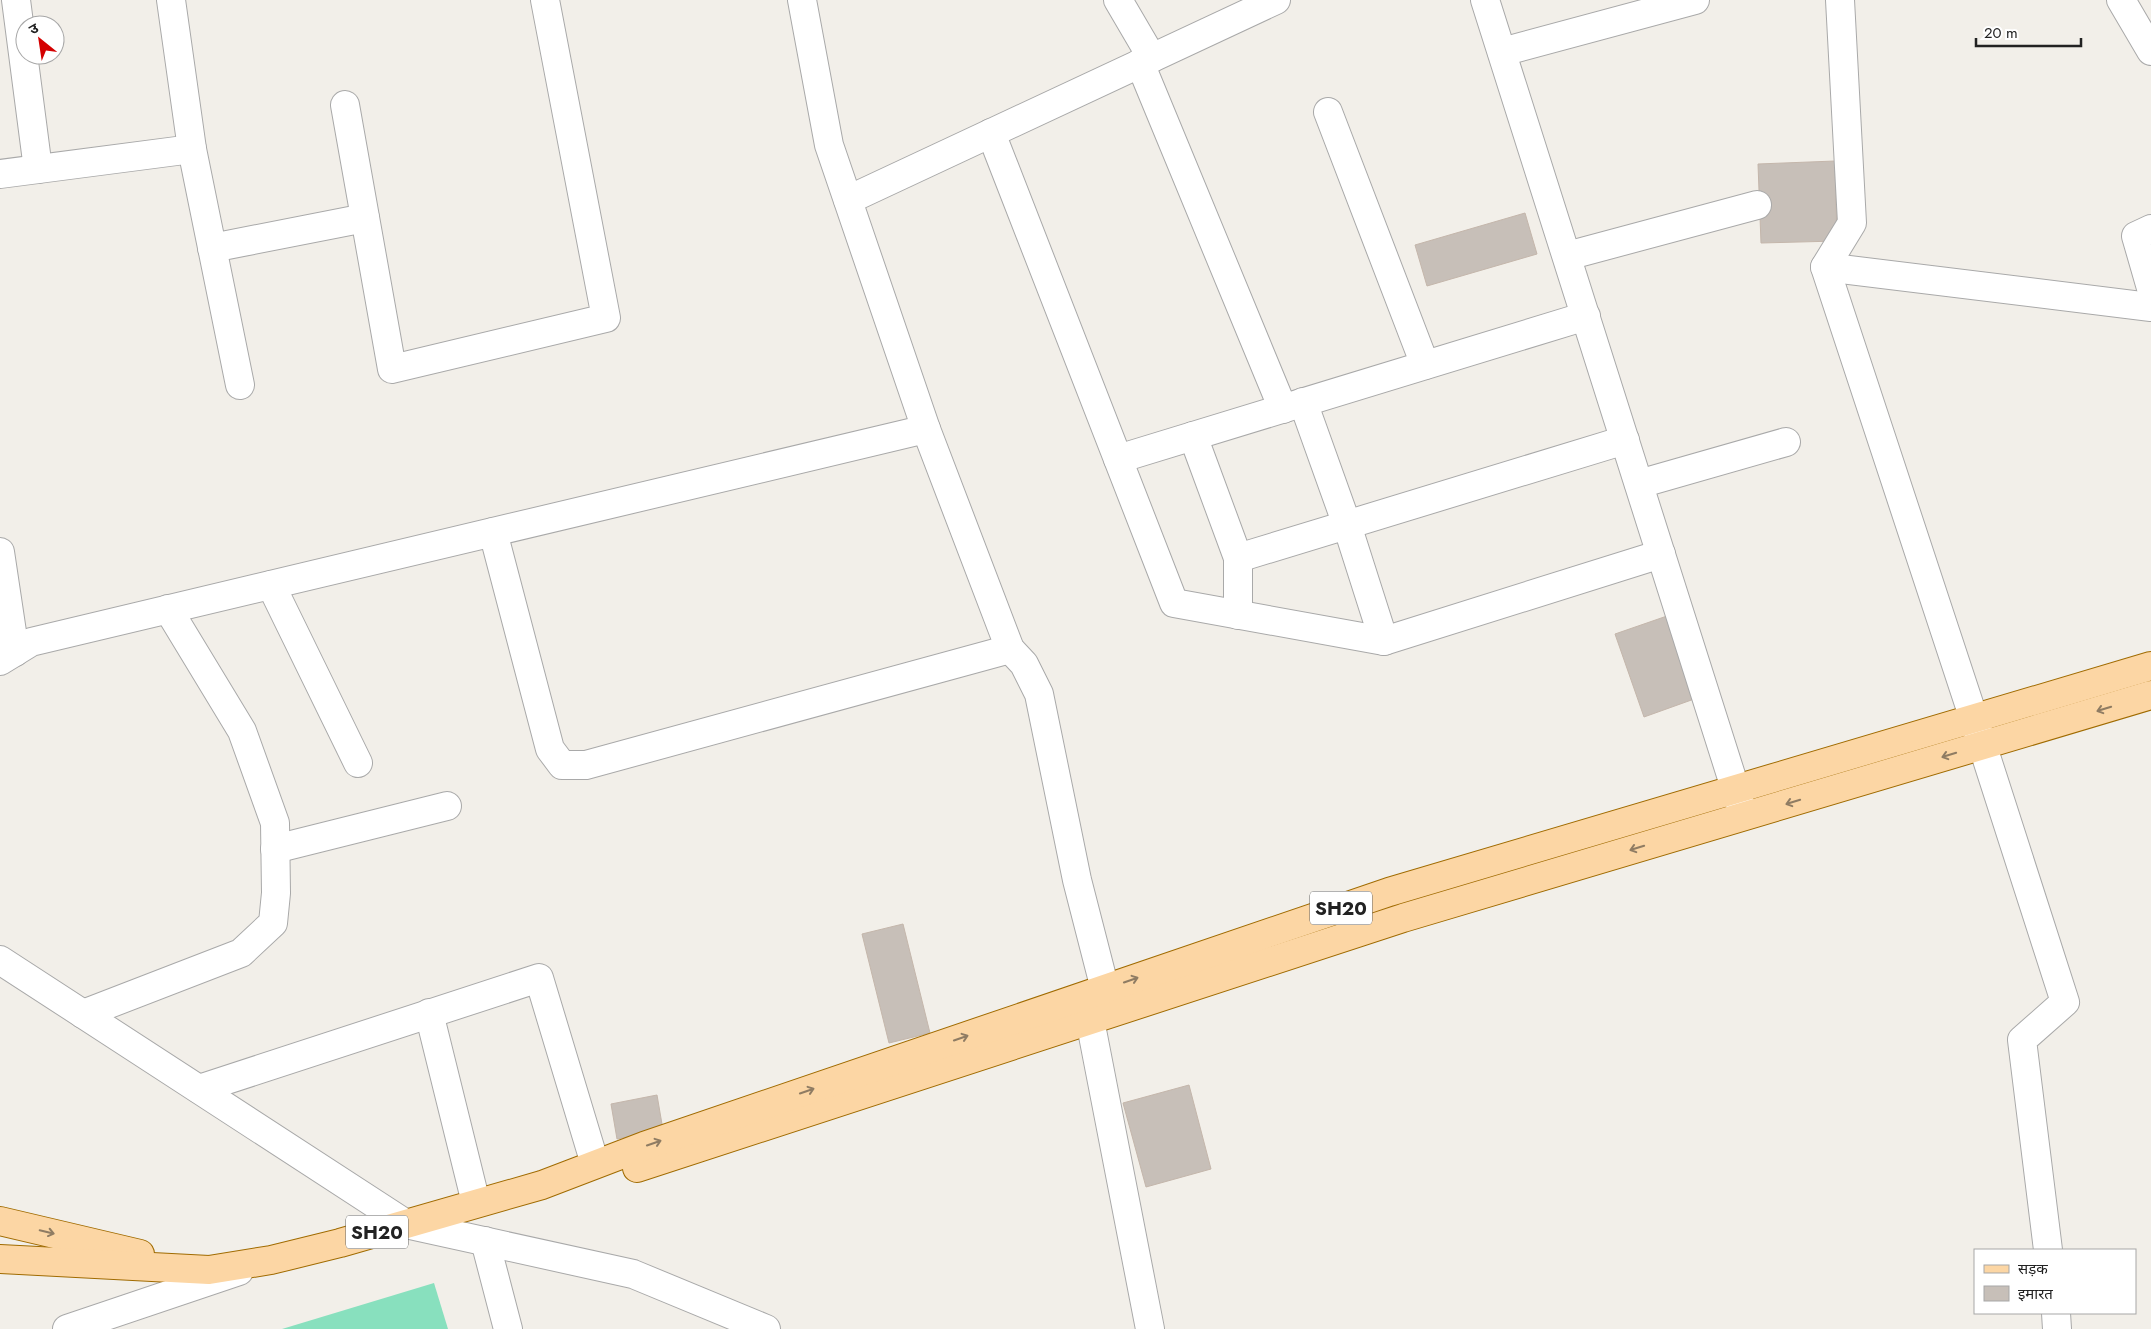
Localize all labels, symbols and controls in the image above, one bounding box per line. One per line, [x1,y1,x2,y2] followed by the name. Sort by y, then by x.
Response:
[15,15,65,65] north arrow
[1976,15,2081,47] scale bar
[25,18,43,39] text: उ
[1984,22,2018,44] text: 20 m
[2097,704,2113,714] one-way arrow
[1941,751,1957,761] one-way arrow
[1785,797,1801,807] one-way arrow
[1630,844,1646,854] one-way arrow
[1310,891,1372,924] road number: SH20
[1123,975,1139,984] one-way arrow
[953,1033,968,1042] one-way arrow
[799,1085,815,1095] one-way arrow
[645,1138,661,1147] one-way arrow
[346,1216,408,1248] road number: SH20
[39,1228,55,1237] one-way arrow
[1974,1249,2136,1314] legend
[2018,1258,2048,1280] text: सड़क
[2018,1283,2053,1305] text: इमारत

